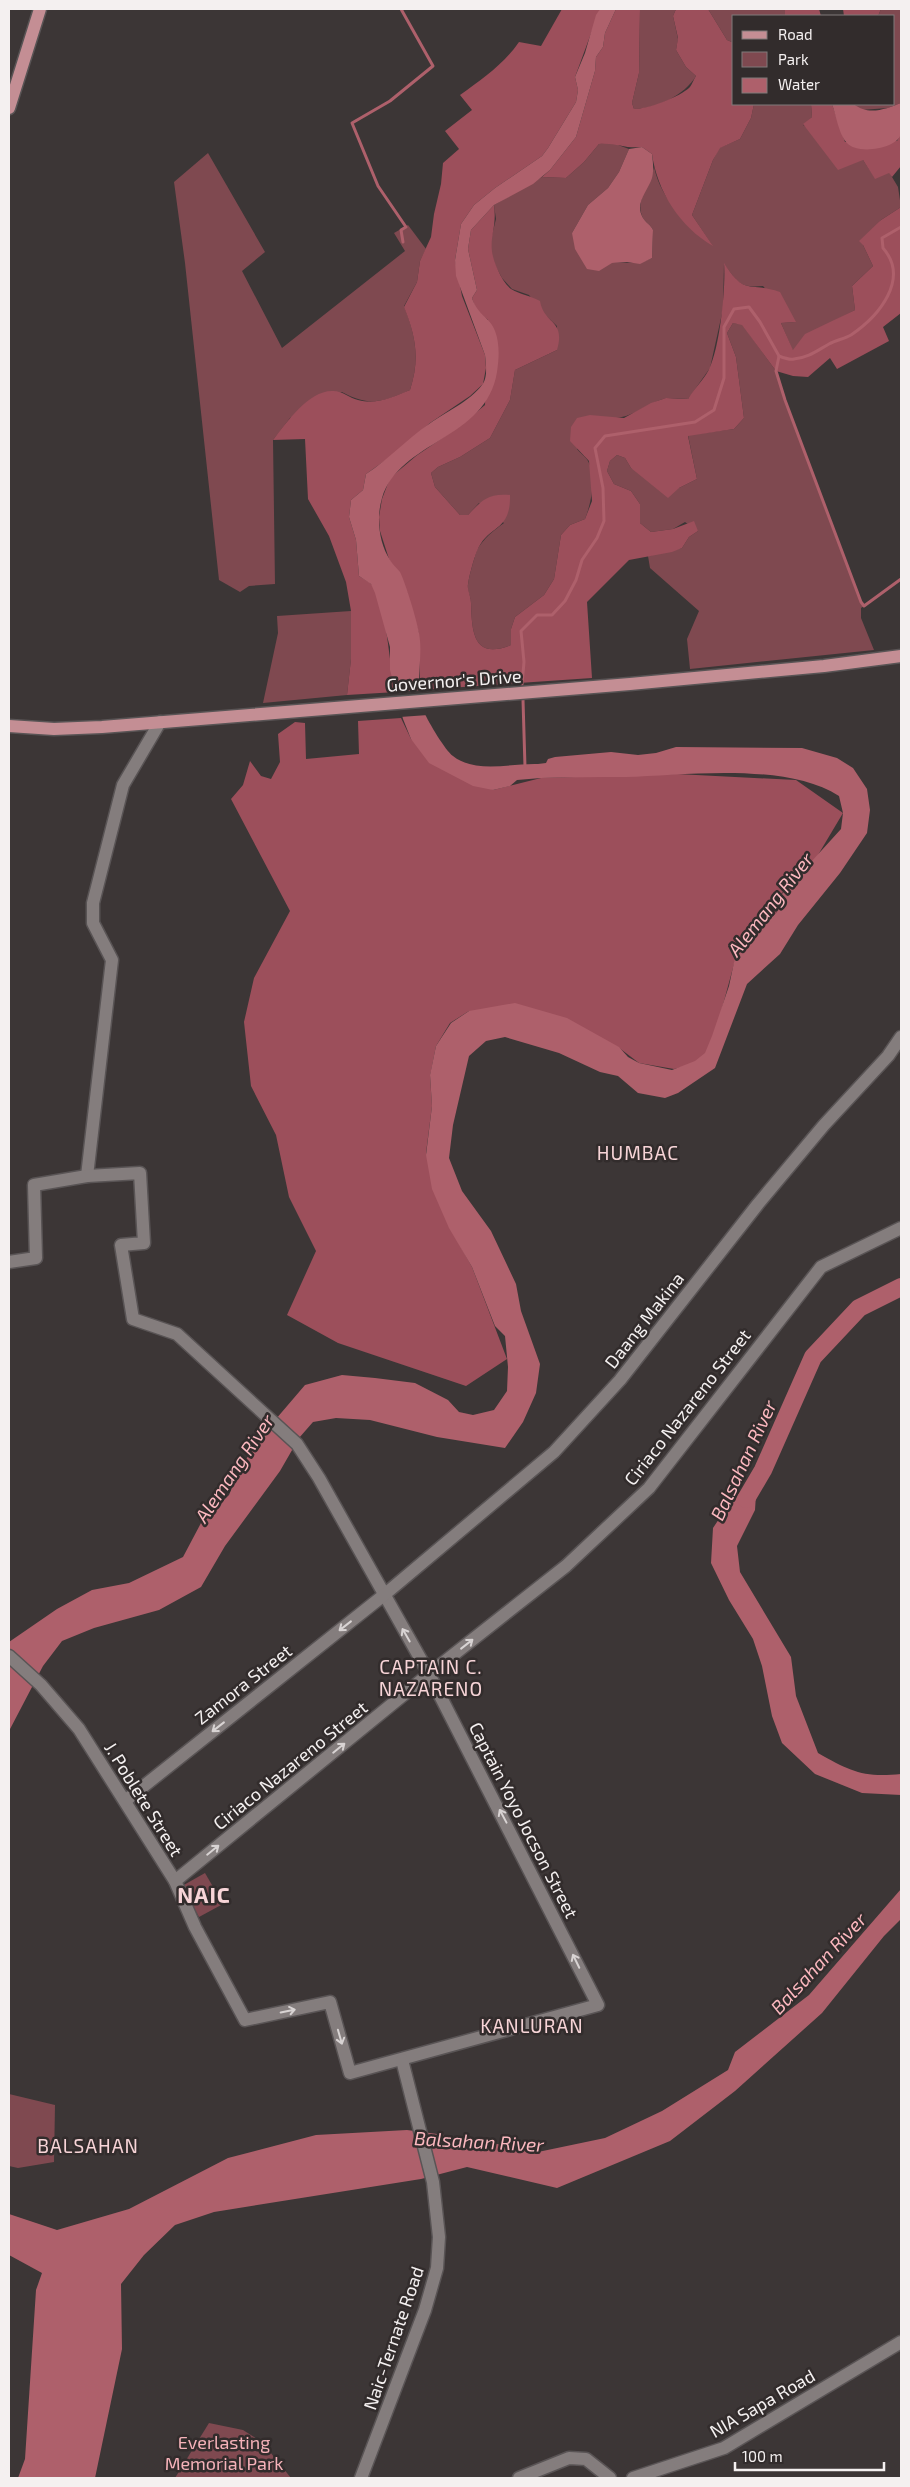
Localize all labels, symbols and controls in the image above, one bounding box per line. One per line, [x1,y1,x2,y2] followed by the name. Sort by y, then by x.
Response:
[732,15,895,105] legend
[778,25,813,43] text: Road
[778,50,809,68] text: Park
[778,75,820,93] text: Water
[386,664,522,696] street label: Governor's Drive
[722,847,818,961] water label: Alemang River
[597,1141,679,1164] district label: HUMBAC
[600,1268,688,1372] street label: Daang Makina
[619,1324,755,1489] street label: Ciriaco Nazareno Street
[705,1396,781,1524] water label: Balsahan River
[189,1409,279,1527] water label: Alemang River
[339,1620,352,1631] one-way arrow
[401,1628,411,1642] one-way arrow
[190,1639,296,1729] street label: Zamora Street
[460,1639,474,1649] one-way arrow
[379,1655,483,1700] district label: CAPTAIN C. NAZARENO
[208,1696,372,1834] street label: Ciriaco Nazareno Street
[465,1718,583,1922] street label: Captain Yoyo Jocson Street
[212,1721,225,1732] one-way arrow
[100,1738,188,1860] street label: J. Poblete Street
[332,1742,345,1753] one-way arrow
[498,1809,508,1824] one-way arrow
[206,1845,219,1856] one-way arrow
[177,1881,231,1907] district label: NAIC
[765,1907,871,2018] water label: Balsahan River
[571,1954,581,1969] one-way arrow
[279,2006,295,2015] one-way arrow
[480,2014,584,2037] district label: KANLURAN
[336,2029,345,2045] one-way arrow
[413,2126,545,2156] water label: Balsahan River
[37,2134,139,2157] district label: BALSAHAN
[358,2263,428,2413] street label: Naic-Ternate Road
[705,2364,819,2442] street label: NIA Sapa Road
[165,2431,283,2474] park label: Everlasting Memorial Park
[735,2440,884,2472] scale bar
[742,2447,783,2465] text: 100 m

